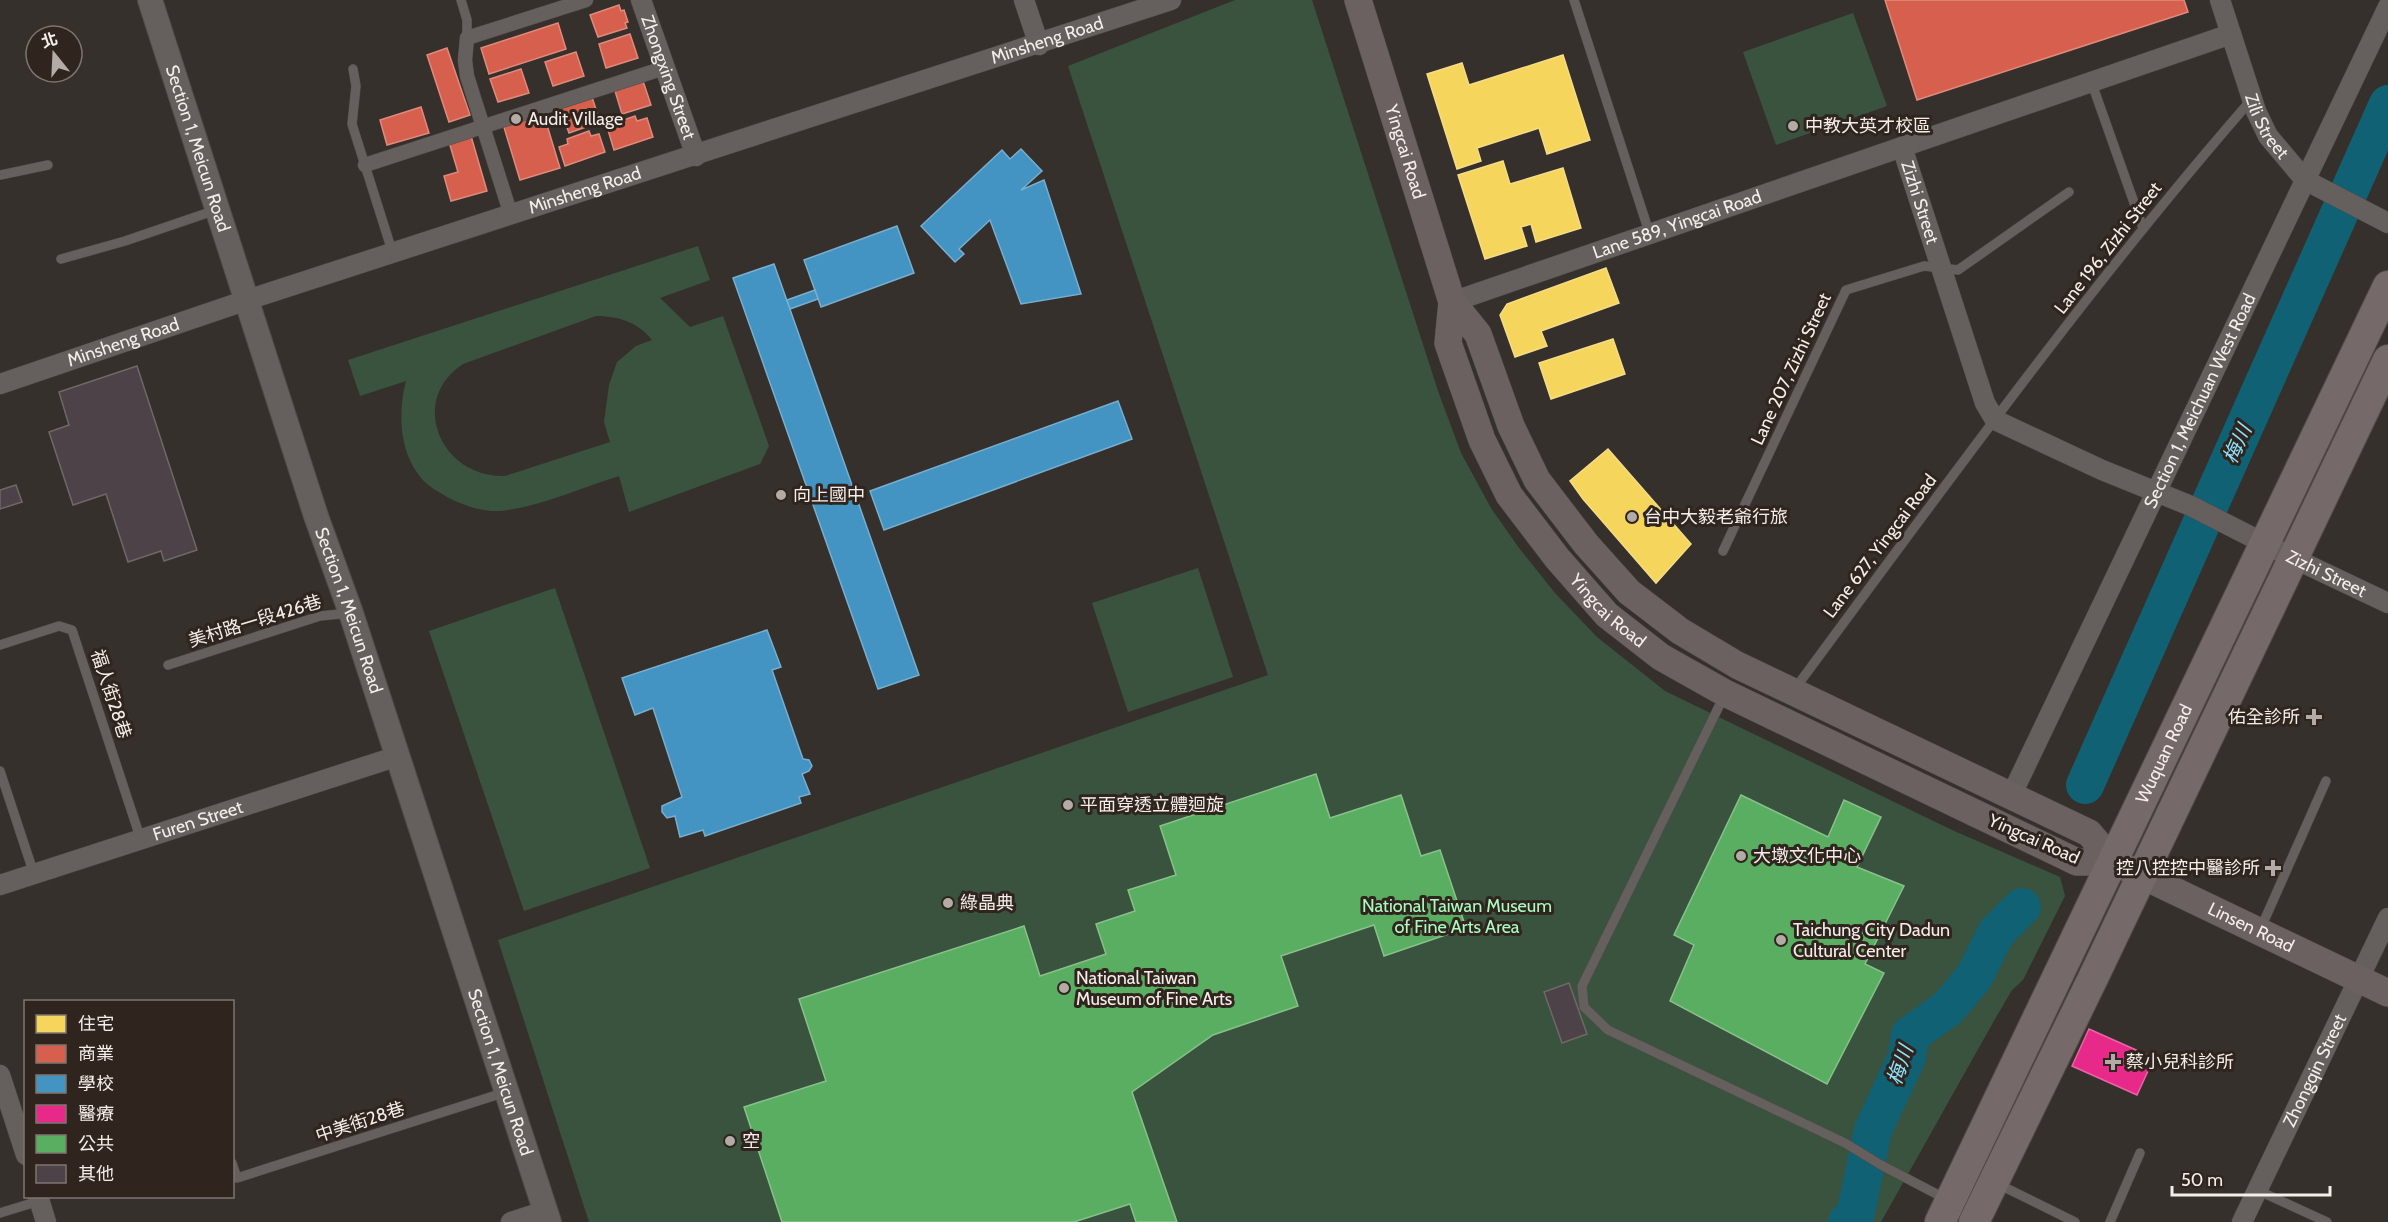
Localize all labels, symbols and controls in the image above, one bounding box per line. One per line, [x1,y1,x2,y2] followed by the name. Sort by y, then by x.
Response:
[636,12,700,142] street label: Zhongxing Street
[988,12,1106,69] street label: Minsheng Road
[24,24,84,84] north arrow
[39,29,60,52] text: 北
[161,62,235,235] street label: Section 1, Meicun Road
[2240,91,2294,163] street label: Zili Street
[1380,101,1430,202] street label: Yingcai Road
[528,108,623,130] place label: Audit Village
[509,112,523,126] marker: Audit Village
[1805,115,1931,137] place label: 中教大英才校區
[1786,119,1800,133] marker: 中教大英才校區
[1896,158,1944,247] street label: Zizhi Street
[526,162,644,219] street label: Minsheng Road
[2050,178,2166,318] street label: Lane 196, Zizhi Street
[1590,185,1764,264] street label: Lane 589, Yingcai Road
[1746,290,1836,448] street label: Lane 207, Zizhi Street
[2139,290,2261,512] street label: Section 1, Meichuan West Road
[64,313,182,371] street label: Minsheng Road
[2218,419,2257,467] water label: 梅川
[1819,470,1941,622] street label: Lane 627, Yingcai Road
[793,484,865,506] place label: 向上國中
[774,488,788,502] marker: 向上國中
[1644,506,1788,528] place label: 台中大毅老爺行旅
[1625,510,1639,524] marker: 台中大毅老爺行旅
[310,524,387,696] street label: Section 1, Meicun Road
[2282,545,2370,602] street label: Zizhi Street
[1564,569,1650,652] street label: Yingcai Road
[186,590,324,652] street label: 美村路一段426巷
[86,647,136,741] street label: 福人街28巷
[2131,701,2197,807] street label: Wuquan Road
[2228,706,2300,728] place label: 佑全診所
[2305,708,2323,726] marker: 佑全診所
[1080,794,1224,816] place label: 平面穿透立體迴旋
[150,796,246,846] street label: Furen Street
[1061,798,1075,812] marker: 平面穿透立體迴旋
[1984,809,2083,869] street label: Yingcai Road
[1753,845,1861,867] place label: 大墩文化中心
[1734,849,1748,863] marker: 大墩文化中心
[2116,857,2260,879] place label: 控八控控中醫診所
[2264,859,2282,877] marker: 控八控控中醫診所
[960,892,1014,914] place label: 綠晶典
[1362,895,1552,938] park label: National Taiwan Museum of Fine Arts Area
[941,896,955,910] marker: 綠晶典
[2204,898,2298,957] street label: Linsen Road
[1793,919,1950,962] place label: Taichung City Dadun Cultural Center
[1774,933,1788,947] marker: Taichung City Dadun Cultural Center
[1076,967,1232,1010] place label: National Taiwan Museum of Fine Arts
[1057,981,1071,995] marker: National Taiwan Museum of Fine Arts
[463,986,538,1158] street label: Section 1, Meicun Road
[24,1000,234,1198] legend
[2278,1010,2351,1131] street label: Zhongqin Street
[78,1013,114,1035] text: 住宅
[1882,1040,1919,1088] water label: 梅川
[78,1043,114,1065] text: 商業
[2126,1051,2234,1073] place label: 蔡小兒科診所
[2104,1053,2122,1071] marker: 蔡小兒科診所
[78,1073,114,1095] text: 學校
[313,1097,407,1147] street label: 中美街28巷
[78,1103,114,1125] text: 醫療
[742,1130,760,1152] place label: 空
[78,1133,114,1155] text: 公共
[723,1134,737,1148] marker: 空
[2172,1159,2330,1197] scale bar
[78,1163,114,1185] text: 其他
[2181,1169,2223,1191] text: 50 m

